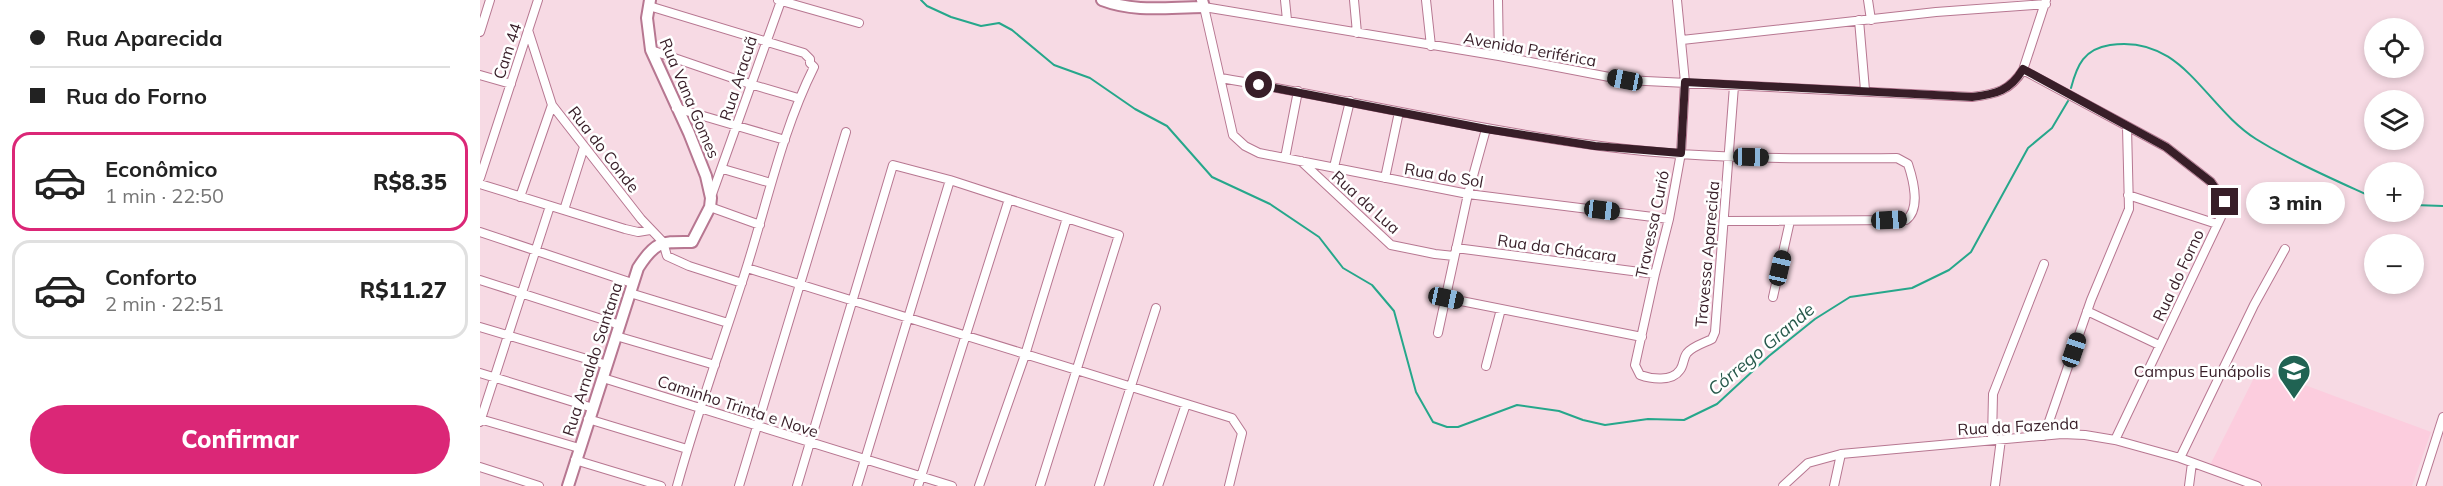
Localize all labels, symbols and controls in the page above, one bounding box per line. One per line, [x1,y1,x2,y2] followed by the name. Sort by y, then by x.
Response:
[2364,18,2424,294] map controls
[2364,18,2424,78] button: locate
[489,20,526,82] street label: Cam 44
[66,24,223,52] text: Rua Aparecida
[1462,27,1598,71] street label: Avenida Periférica
[715,33,761,123] street label: Rua Aracuã
[656,35,724,161] street label: Rua Vana Gomes
[1606,68,1644,92] car
[1245,71,1272,98] route start
[66,82,207,110] text: Rua do Forno
[2364,90,2424,150] button: layers
[564,102,644,196] street label: Rua do Conde
[1733,148,1769,166] car
[33,155,87,209] icon: car
[105,155,218,183] text: Econômico
[1403,158,1485,192] street label: Rua do Sol
[2364,162,2424,222] button: +
[1328,166,1404,238] street label: Rua da Lua
[373,168,447,196] text: R$8.35
[1631,169,1673,279] street label: Travessa Curió
[1691,180,1723,328] street label: Travessa Aparecida
[2246,181,2345,223] callout: 3 min
[105,183,224,208] text: 1 min · 22:50
[2211,188,2238,215] route end
[2269,190,2322,215] text: 3 min
[1583,199,1621,221] car
[1871,210,1907,230] car
[2148,226,2208,324] street label: Rua do Forno
[1496,230,1618,266] street label: Rua da Chácara
[2364,234,2424,294] button: −
[1767,248,1793,288] car
[33,263,87,317] icon: car
[105,263,197,291] text: Conforto
[360,276,447,304] text: R$11.27
[558,280,626,438] street label: Rua Arnaldo Santana
[1427,285,1465,311] car
[105,291,224,316] text: 2 min · 22:51
[1703,298,1819,400] water label: Córrego Grande
[2060,330,2088,370] car
[2276,353,2312,400] school or university icon: Campus Eunápolis
[2134,361,2271,381] place label: Campus Eunápolis
[655,371,821,441] street label: Caminho Trinta e Nove
[30,405,450,474] button: Confirmar
[1957,413,2079,439] street label: Rua da Fazenda

